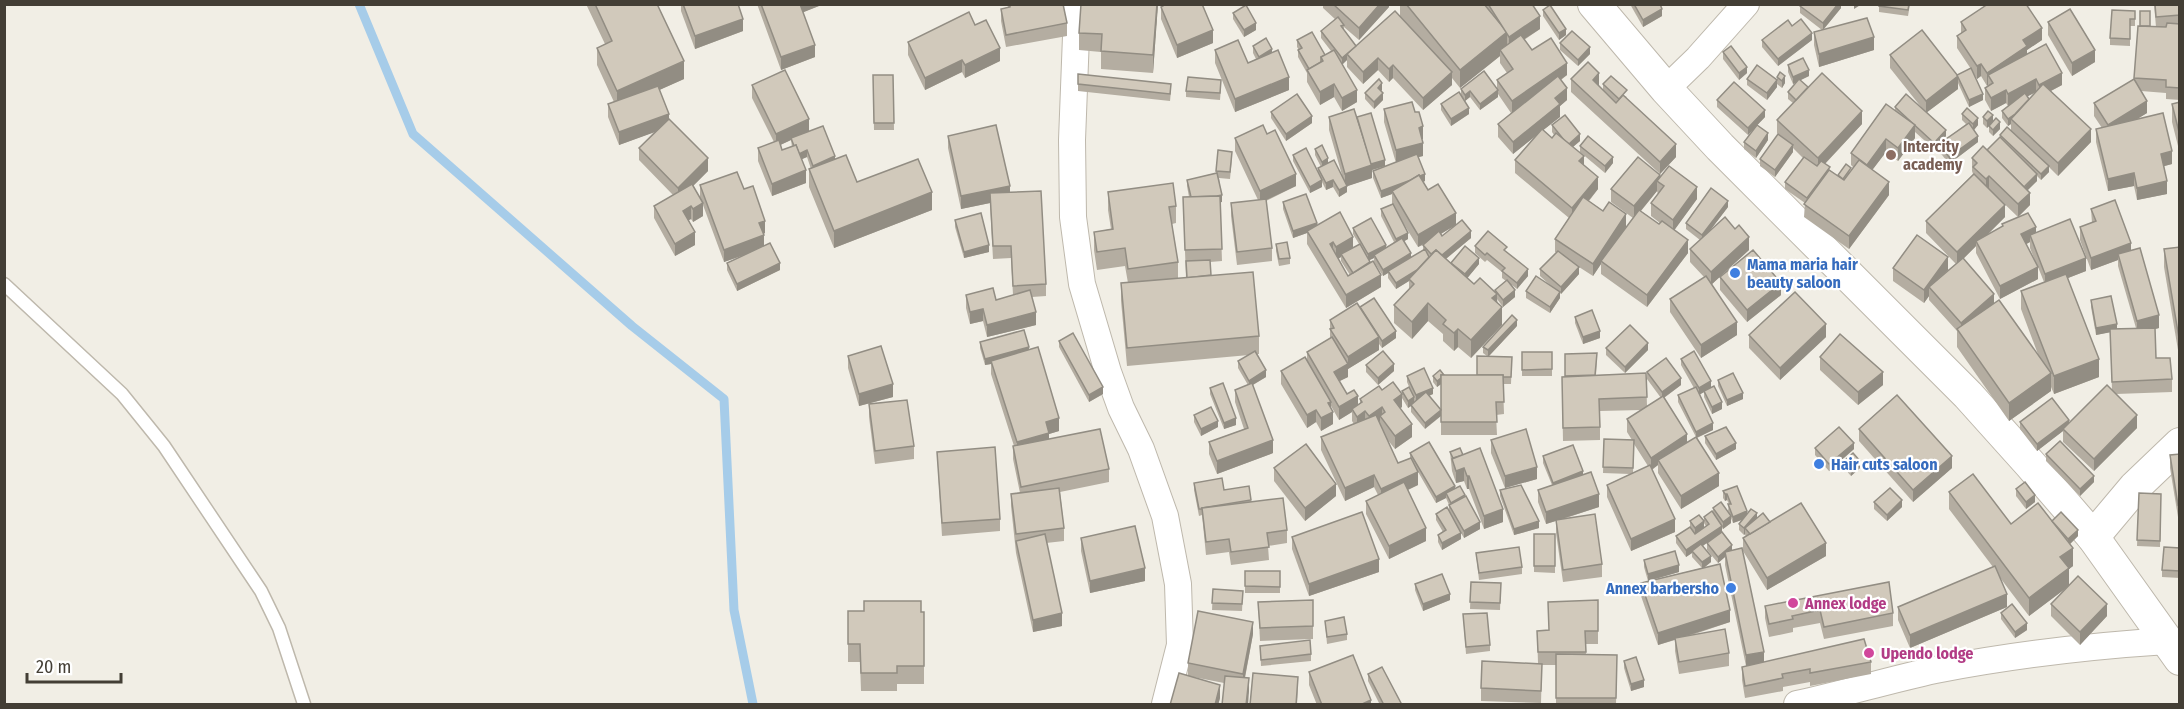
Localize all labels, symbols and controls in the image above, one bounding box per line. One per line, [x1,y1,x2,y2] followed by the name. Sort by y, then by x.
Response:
[1903,137,1963,174] place label: Intercity academy
[1884,148,1898,162] marker: Intercity academy
[1747,255,1858,292] place label: Mama maria hair beauty saloon
[1728,266,1742,280] marker: Mama maria hair beauty saloon
[1831,455,1938,474] place label: Hair cuts saloon
[1812,457,1826,471] marker: Hair cuts saloon
[1605,579,1719,598] place label: Annex barbersho
[1724,581,1738,595] marker: Annex barbersho
[1804,594,1886,613] place label: Annex lodge
[1786,596,1800,610] marker: Annex lodge
[1881,644,1973,663] place label: Upendo lodge
[27,646,122,684] scale bar
[1862,646,1876,660] marker: Upendo lodge
[36,656,71,678] text: 20 m

